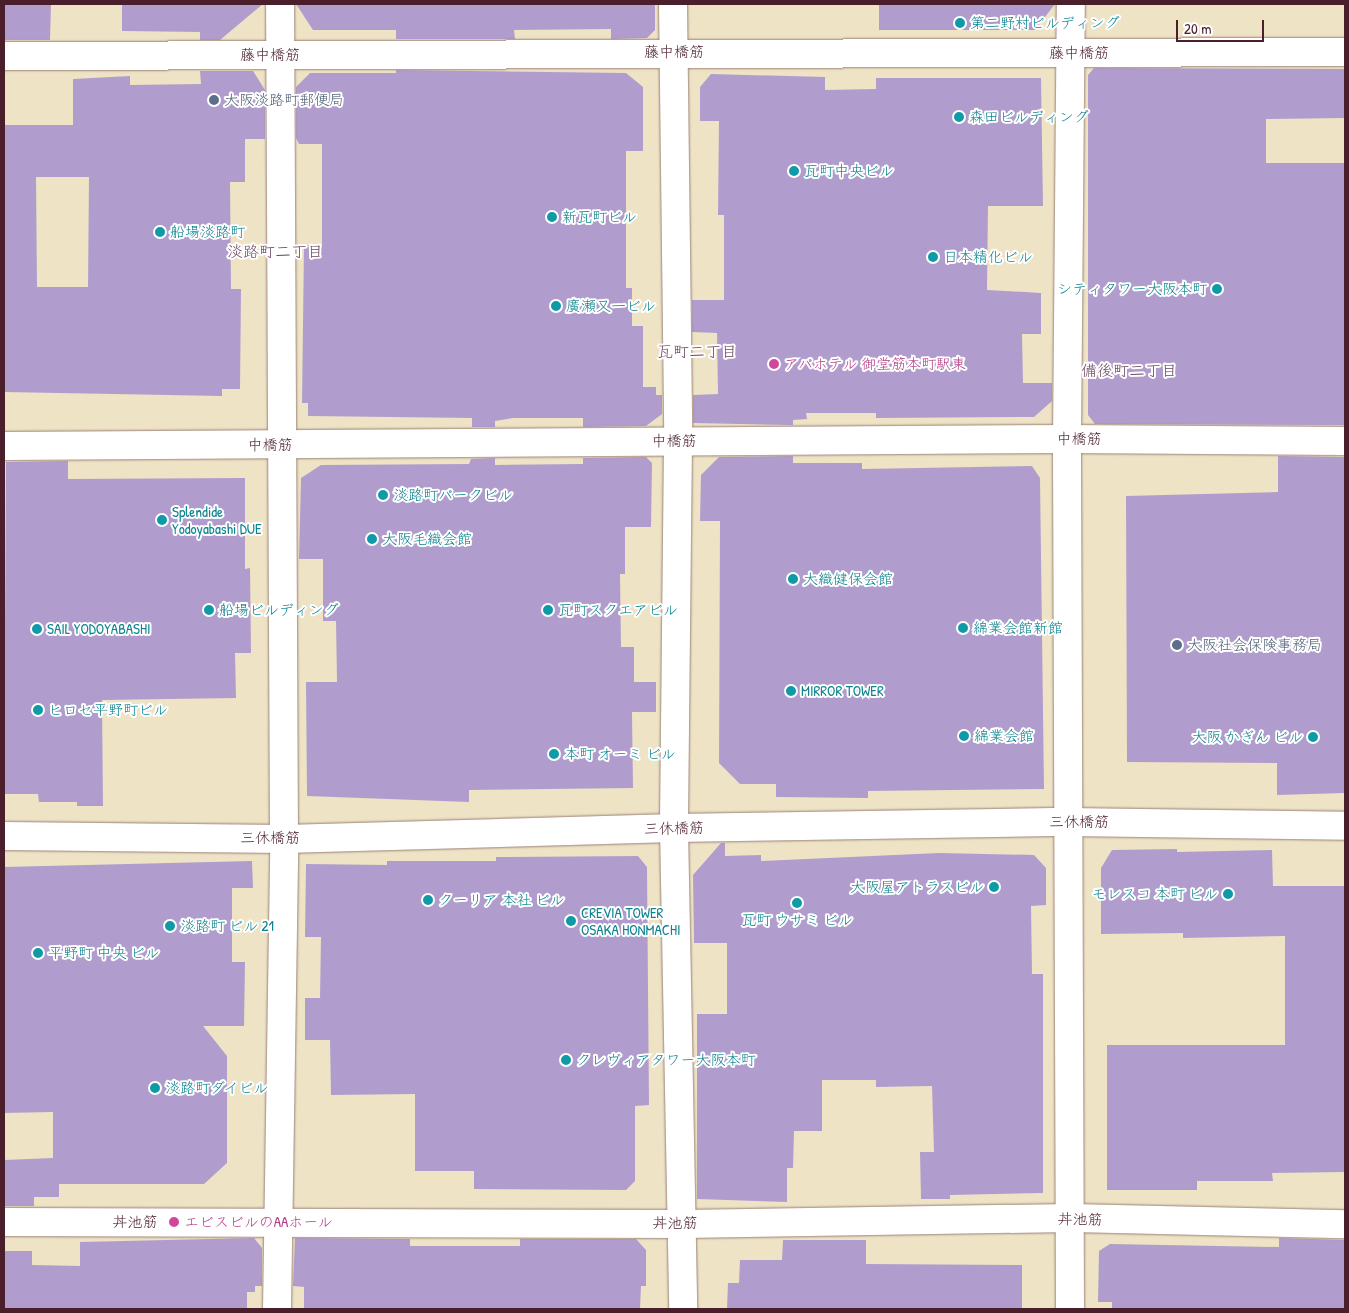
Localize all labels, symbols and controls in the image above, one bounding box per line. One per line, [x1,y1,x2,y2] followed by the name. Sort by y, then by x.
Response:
[1179,10,1266,42] scale bar
[970,14,1120,32] place label: 第二野村ビルディング
[954,17,966,29] marker: 第二野村ビルディング
[1184,18,1211,39] text: 20 m
[644,43,704,61] street label: 藤中橋筋
[1049,44,1109,62] street label: 藤中橋筋
[240,46,300,64] street label: 藤中橋筋
[224,91,344,109] place label: 大阪淡路町郵便局
[208,94,220,106] marker: 大阪淡路町郵便局
[969,108,1089,126] place label: 森田ビルディング
[953,111,965,123] marker: 森田ビルディング
[804,162,894,180] place label: 瓦町中央ビル
[788,165,800,177] marker: 瓦町中央ビル
[562,208,637,226] place label: 新瓦町ビル
[546,211,558,223] marker: 新瓦町ビル
[170,223,245,241] place label: 船場淡路町
[154,226,166,238] marker: 船場淡路町
[227,241,323,261] district label: 淡路町二丁目
[943,248,1033,266] place label: 日本精化ビル
[927,251,939,263] marker: 日本精化ビル
[1057,280,1207,298] place label: シティタワー大阪本町
[1211,283,1223,295] marker: シティタワー大阪本町
[566,297,656,315] place label: 廣瀬又一ビル
[550,300,562,312] marker: 廣瀬又一ビル
[657,341,737,361] district label: 瓦町二丁目
[784,355,967,373] place label: アパホテル 御堂筋本町駅東
[768,358,780,370] marker: アパホテル 御堂筋本町駅東
[1081,360,1177,380] district label: 備後町二丁目
[1057,430,1101,448] street label: 中橋筋
[652,432,696,450] street label: 中橋筋
[248,436,292,454] street label: 中橋筋
[393,486,513,504] place label: 淡路町パークビル
[377,489,389,501] marker: 淡路町パークビル
[172,502,262,537] place label: Splendide Yodoyabashi DUE
[156,514,168,526] marker: Splendide Yodoyabashi DUE
[382,530,472,548] place label: 大阪毛織会館
[366,533,378,545] marker: 大阪毛織会館
[803,570,893,588] place label: 大織健保会館
[787,573,799,585] marker: 大織健保会館
[219,601,339,619] place label: 船場ビルディング
[558,601,678,619] place label: 瓦町スクエアビル
[203,604,215,616] marker: 船場ビルディング
[542,604,554,616] marker: 瓦町スクエアビル
[973,619,1063,637] place label: 綿業会館新館
[47,620,150,638] place label: SAIL YODOYABASHI
[957,622,969,634] marker: 綿業会館新館
[31,623,43,635] marker: SAIL YODOYABASHI
[1187,636,1322,654] place label: 大阪社会保険事務局
[1171,639,1183,651] marker: 大阪社会保険事務局
[801,682,884,700] place label: MIRROR TOWER
[785,685,797,697] marker: MIRROR TOWER
[48,701,168,719] place label: ヒロセ平野町ビル
[32,704,44,716] marker: ヒロセ平野町ビル
[974,727,1034,745] place label: 綿業会館
[1191,728,1303,746] place label: 大阪 かぎん ビル
[958,730,970,742] marker: 綿業会館
[1307,731,1319,743] marker: 大阪 かぎん ビル
[564,745,676,763] place label: 本町 オーミ ビル
[548,748,560,760] marker: 本町 オーミ ビル
[1049,813,1109,831] street label: 三休橋筋
[644,818,704,838] street label: 三休橋筋
[240,829,300,847] street label: 三休橋筋
[849,878,984,896] place label: 大阪屋アトラスビル
[988,881,1000,893] marker: 大阪屋アトラスビル
[1091,885,1218,903] place label: モレスコ 本町 ビル
[1222,888,1234,900] marker: モレスコ 本町 ビル
[438,891,565,909] place label: クーリア 本社 ビル
[422,894,434,906] marker: クーリア 本社 ビル
[791,897,803,909] marker: 瓦町 ウサミ ビル
[581,903,681,938] place label: CREVIA TOWER OSAKA HONMACHI
[741,911,853,929] place label: 瓦町 ウサミ ビル
[565,915,577,927] marker: CREVIA TOWER OSAKA HONMACHI
[180,917,274,935] place label: 淡路町 ビル 21
[164,920,176,932] marker: 淡路町 ビル 21
[48,944,160,962] place label: 平野町 中央 ビル
[32,947,44,959] marker: 平野町 中央 ビル
[576,1051,756,1069] place label: クレヴィアタワー大阪本町
[560,1054,572,1066] marker: クレヴィアタワー大阪本町
[165,1079,270,1097] place label: 淡路町ダイビル
[149,1082,161,1094] marker: 淡路町ダイビル
[1057,1210,1103,1228] street label: 丼池筋
[113,1213,157,1231] street label: 丼池筋
[184,1213,334,1231] place label: エビスビルのAAホール
[653,1214,697,1232] street label: 丼池筋
[168,1216,180,1228] marker: エビスビルのAAホール

